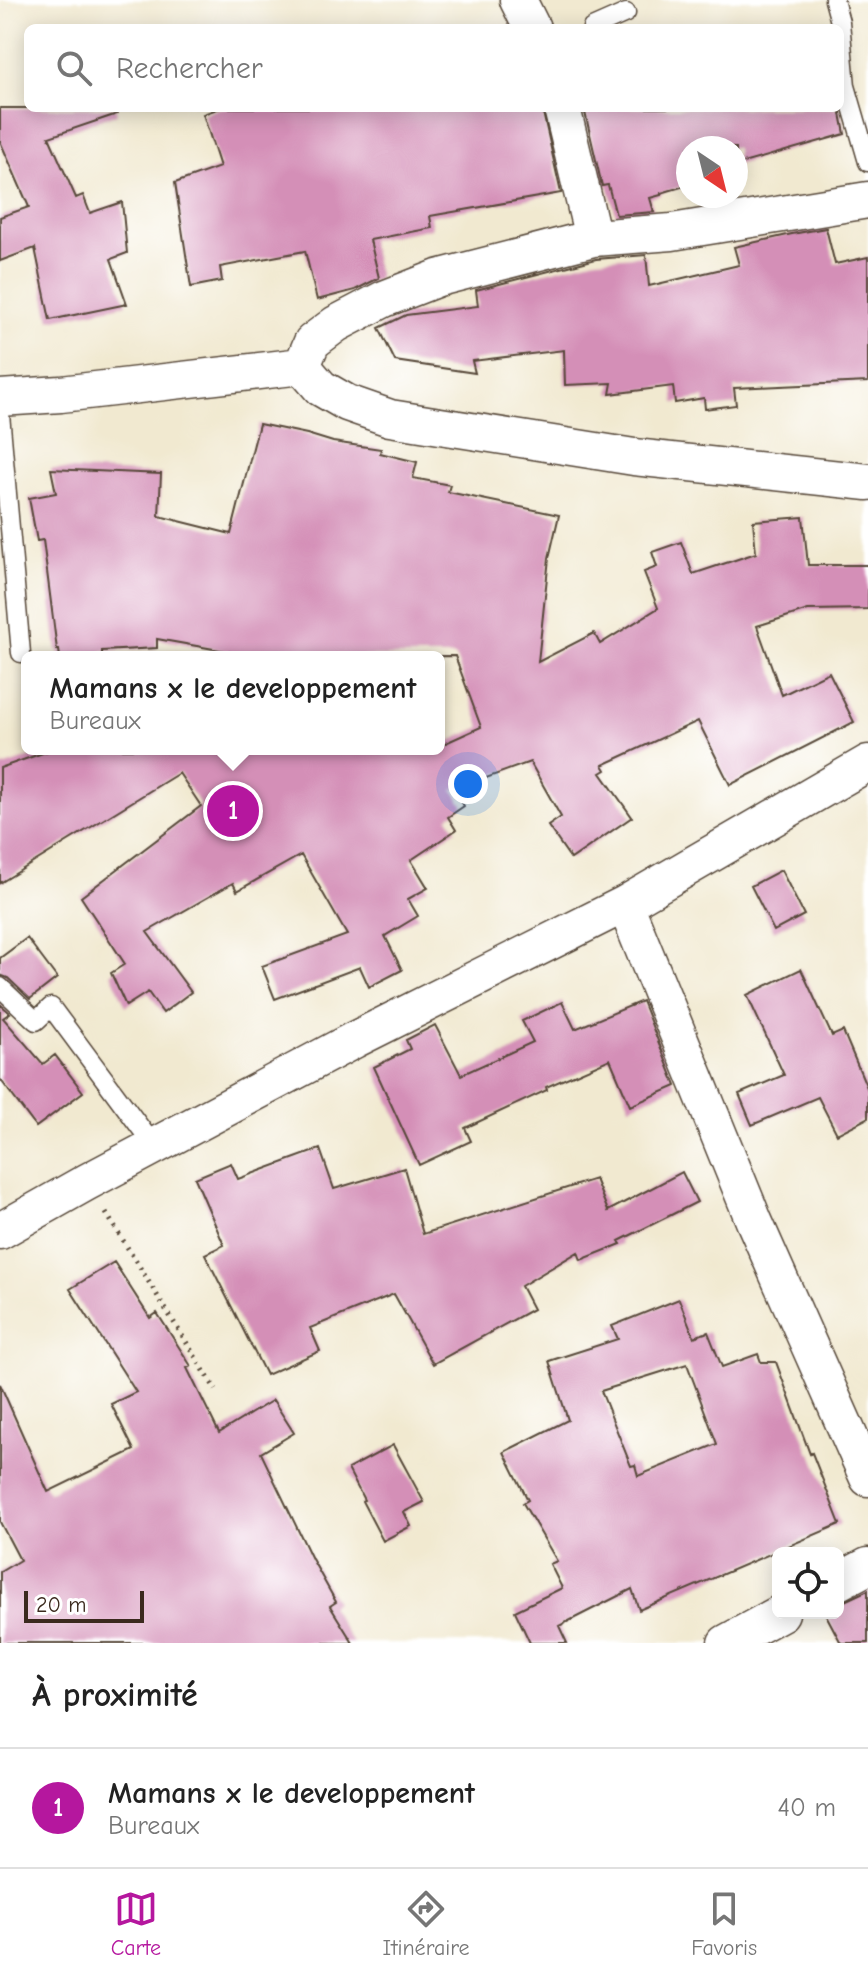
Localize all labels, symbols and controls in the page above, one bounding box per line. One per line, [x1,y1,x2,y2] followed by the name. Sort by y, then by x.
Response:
[24,24,844,112] search box
[52,46,96,90] icon: search
[116,51,263,86] text: Rechercher
[676,136,748,208] north arrow
[21,651,445,755] popup
[50,671,416,706] text: Mamans x le developpement
[50,706,141,736] text: Bureaux
[448,764,488,804] your location
[207,781,259,841] pin: 1
[772,1547,844,1619] map controls
[772,1547,844,1619] button: locate
[24,1587,144,1623] scale bar
[36,1592,86,1618] text: 20 m
[32,1675,198,1715] text: À proximité
[108,1776,475,1811] text: Mamans x le developpement
[53,1793,63,1823] text: 1
[777,1793,836,1823] text: 40 m
[108,1811,199,1841] text: Bureaux
[111,1887,161,1961] tab: Carte
[383,1887,470,1961] tab: Itinéraire
[691,1887,757,1961] tab: Favoris

